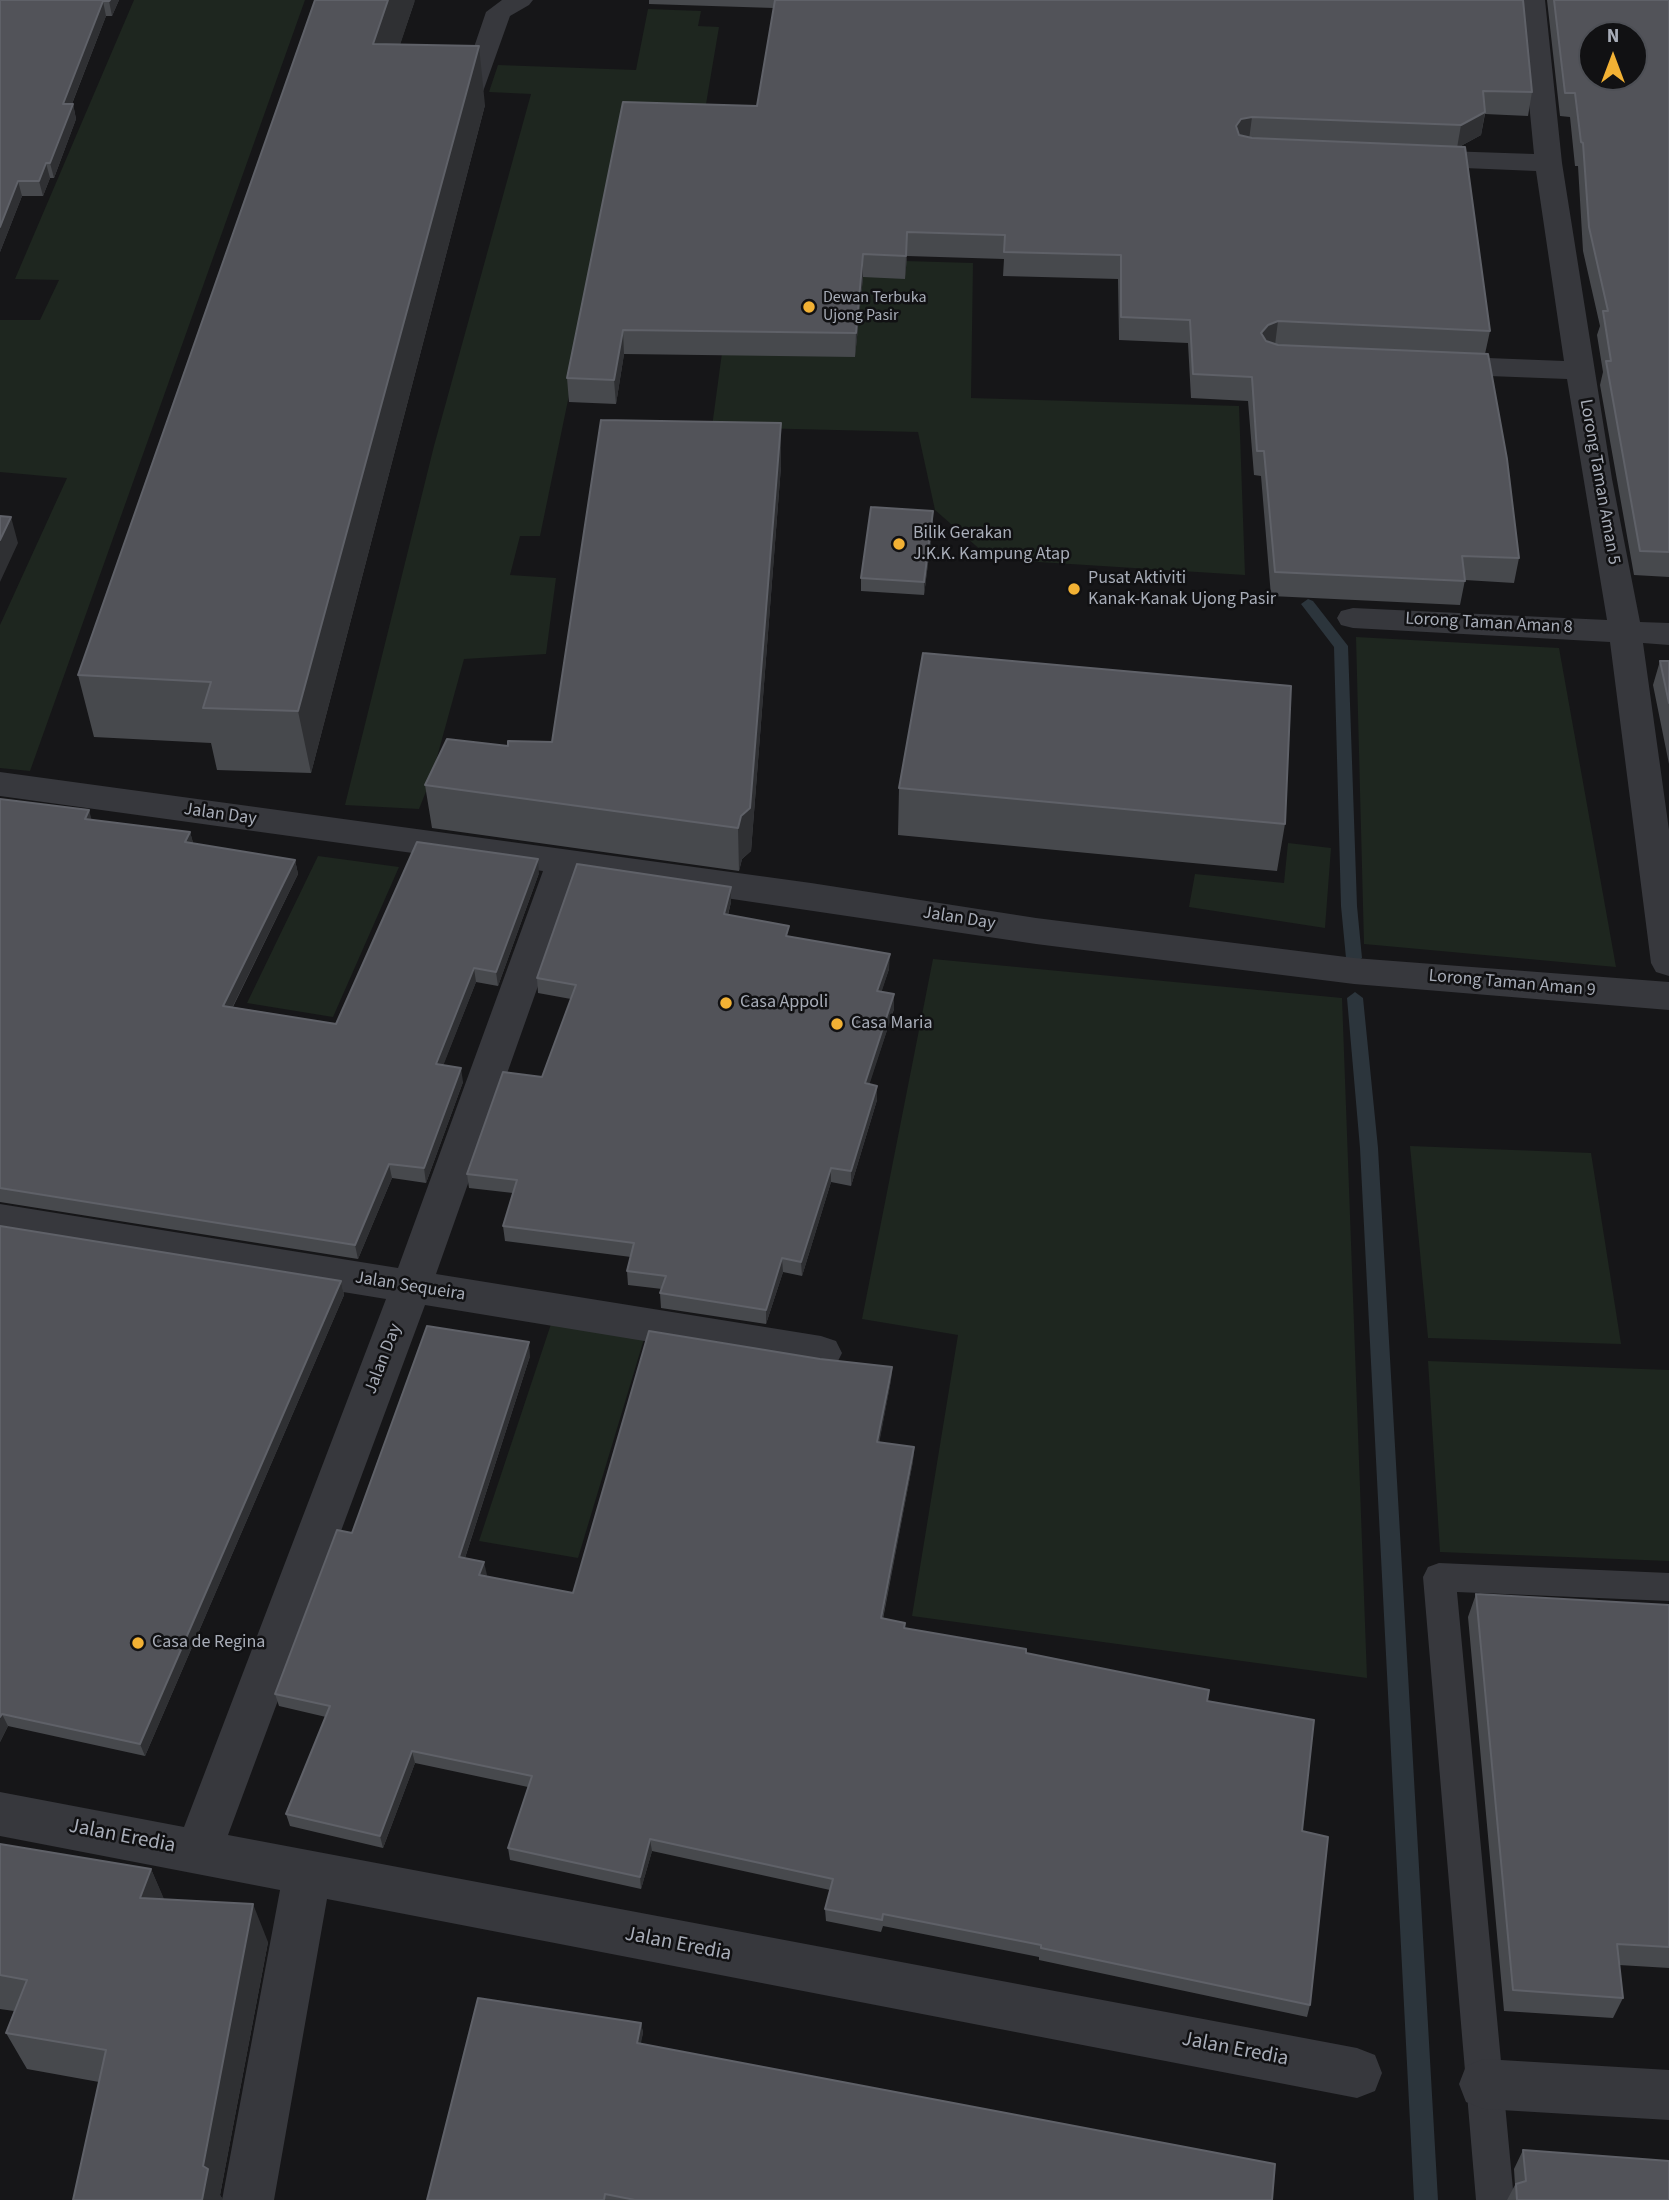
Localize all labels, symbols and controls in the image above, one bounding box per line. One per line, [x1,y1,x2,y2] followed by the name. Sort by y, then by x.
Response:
[1578,21,1648,91] north arrow
[1607,23,1619,50] text: N
[823,288,927,326] place label: Dewan Terbuka Ujong Pasir
[801,299,817,315] marker: Dewan Terbuka Ujong Pasir
[1574,398,1624,566] street label: Lorong Taman Aman 5
[913,523,1070,566] place label: Bilik Gerakan J.K.K. Kampung Atap
[891,536,907,552] marker: Bilik Gerakan J.K.K. Kampung Atap
[1088,568,1276,610] place label: Pusat Aktiviti Kanak-Kanak Ujong Pasir
[1066,581,1082,597] marker: Pusat Aktiviti Kanak-Kanak Ujong Pasir
[1405,609,1573,639] street label: Lorong Taman Aman 8
[182,799,258,831] street label: Jalan Day
[921,903,997,935] street label: Jalan Day
[1428,966,1596,1002] street label: Lorong Taman Aman 9
[740,992,828,1014] place label: Casa Appoli
[718,995,734,1011] marker: Casa Appoli
[851,1013,932,1035] place label: Casa Maria
[829,1016,845,1032] marker: Casa Maria
[353,1268,467,1306] street label: Jalan Sequeira
[361,1321,407,1397] street label: Jalan Day
[152,1632,265,1654] place label: Casa de Regina
[130,1635,146,1651] marker: Casa de Regina
[66,1814,178,1860] street label: Jalan Eredia
[622,1922,734,1968] street label: Jalan Eredia
[1179,2027,1291,2073] street label: Jalan Eredia

